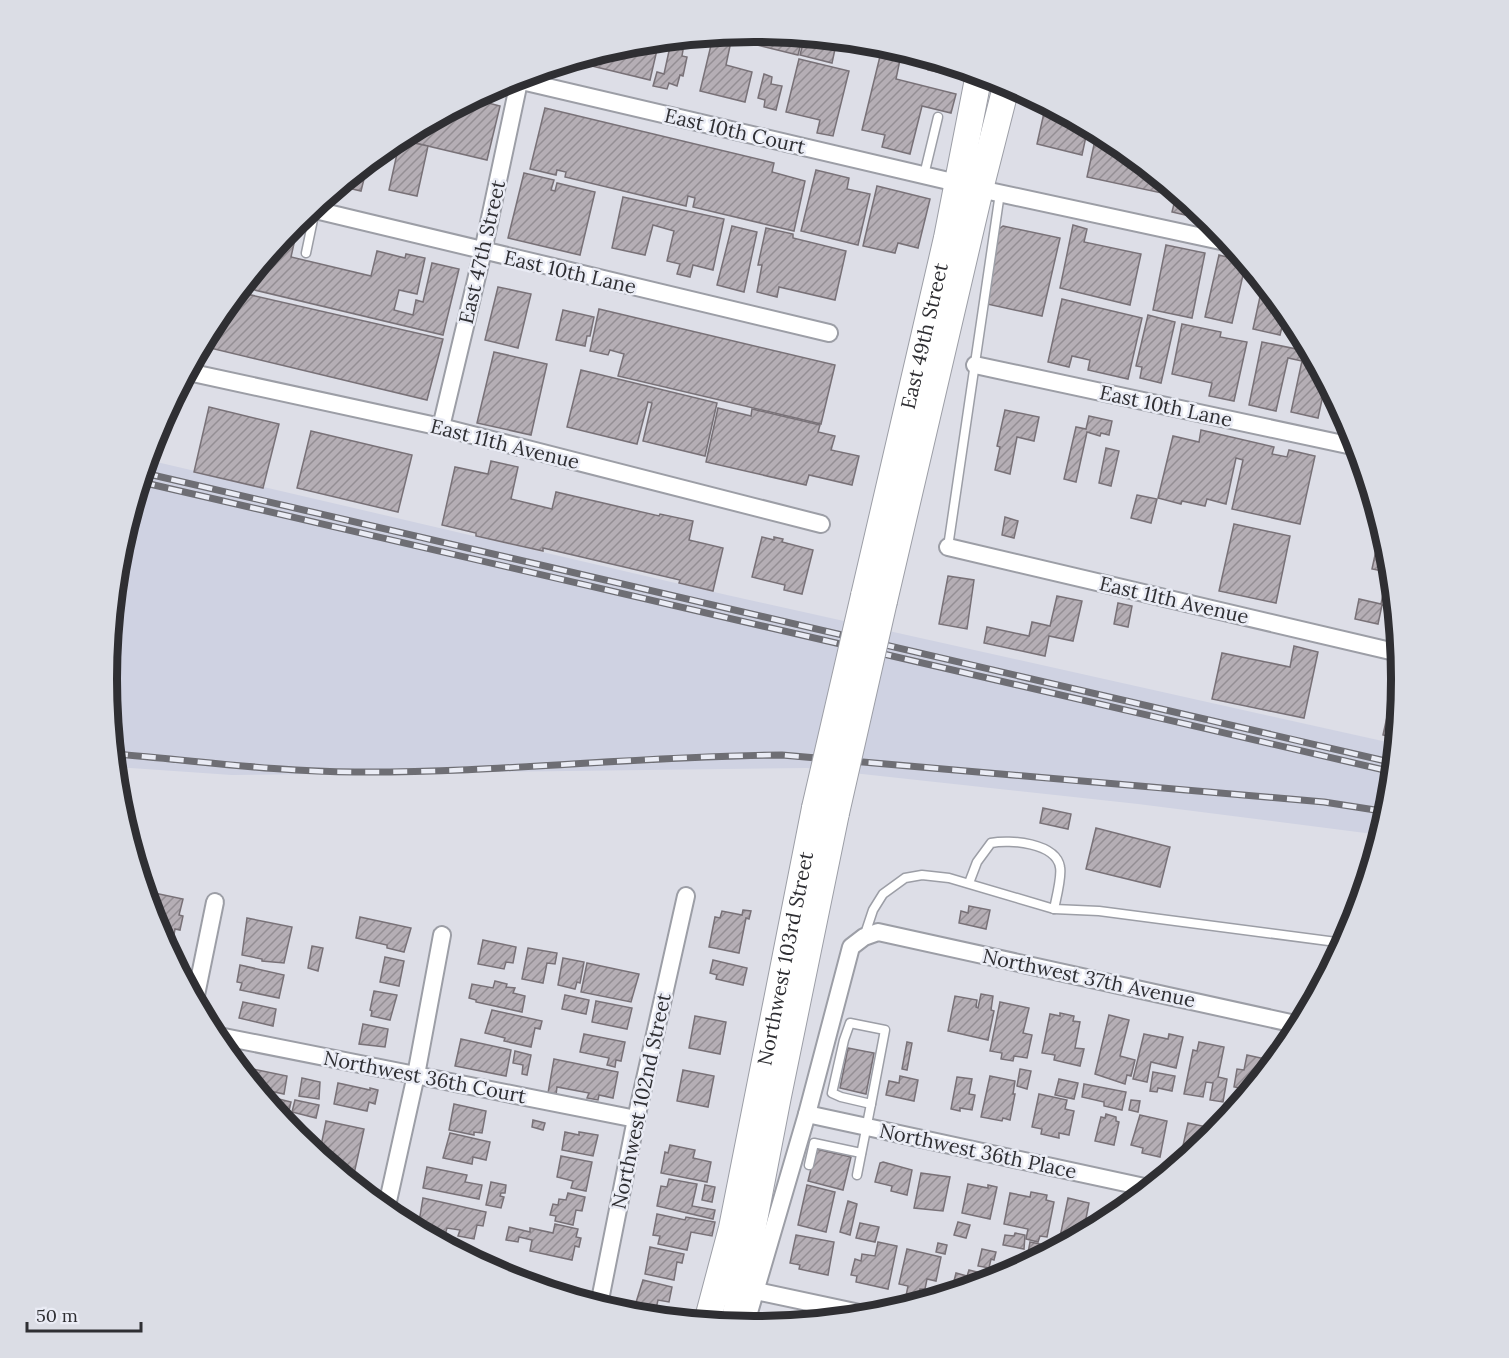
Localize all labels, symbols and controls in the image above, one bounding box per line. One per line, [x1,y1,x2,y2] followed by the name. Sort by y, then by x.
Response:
[662,102,808,159] street label: East 10th Court
[453,177,510,326] street label: East 47th Street
[502,244,639,299] street label: East 10th Lane
[895,260,953,411] street label: East 49th Street
[1097,379,1235,432] street label: East 10th Lane
[428,413,582,474] street label: East 11th Avenue
[1097,570,1251,629] street label: East 11th Avenue
[751,849,818,1067] street label: Northwest 103rd Street
[980,943,1198,1012] street label: Northwest 37th Avenue
[605,990,676,1211] street label: Northwest 102nd Street
[322,1045,529,1108] street label: Northwest 36th Court
[877,1117,1079,1184] street label: Northwest 36th Place
[27,1295,141,1333] scale bar
[36,1304,78,1327] text: 50 m

